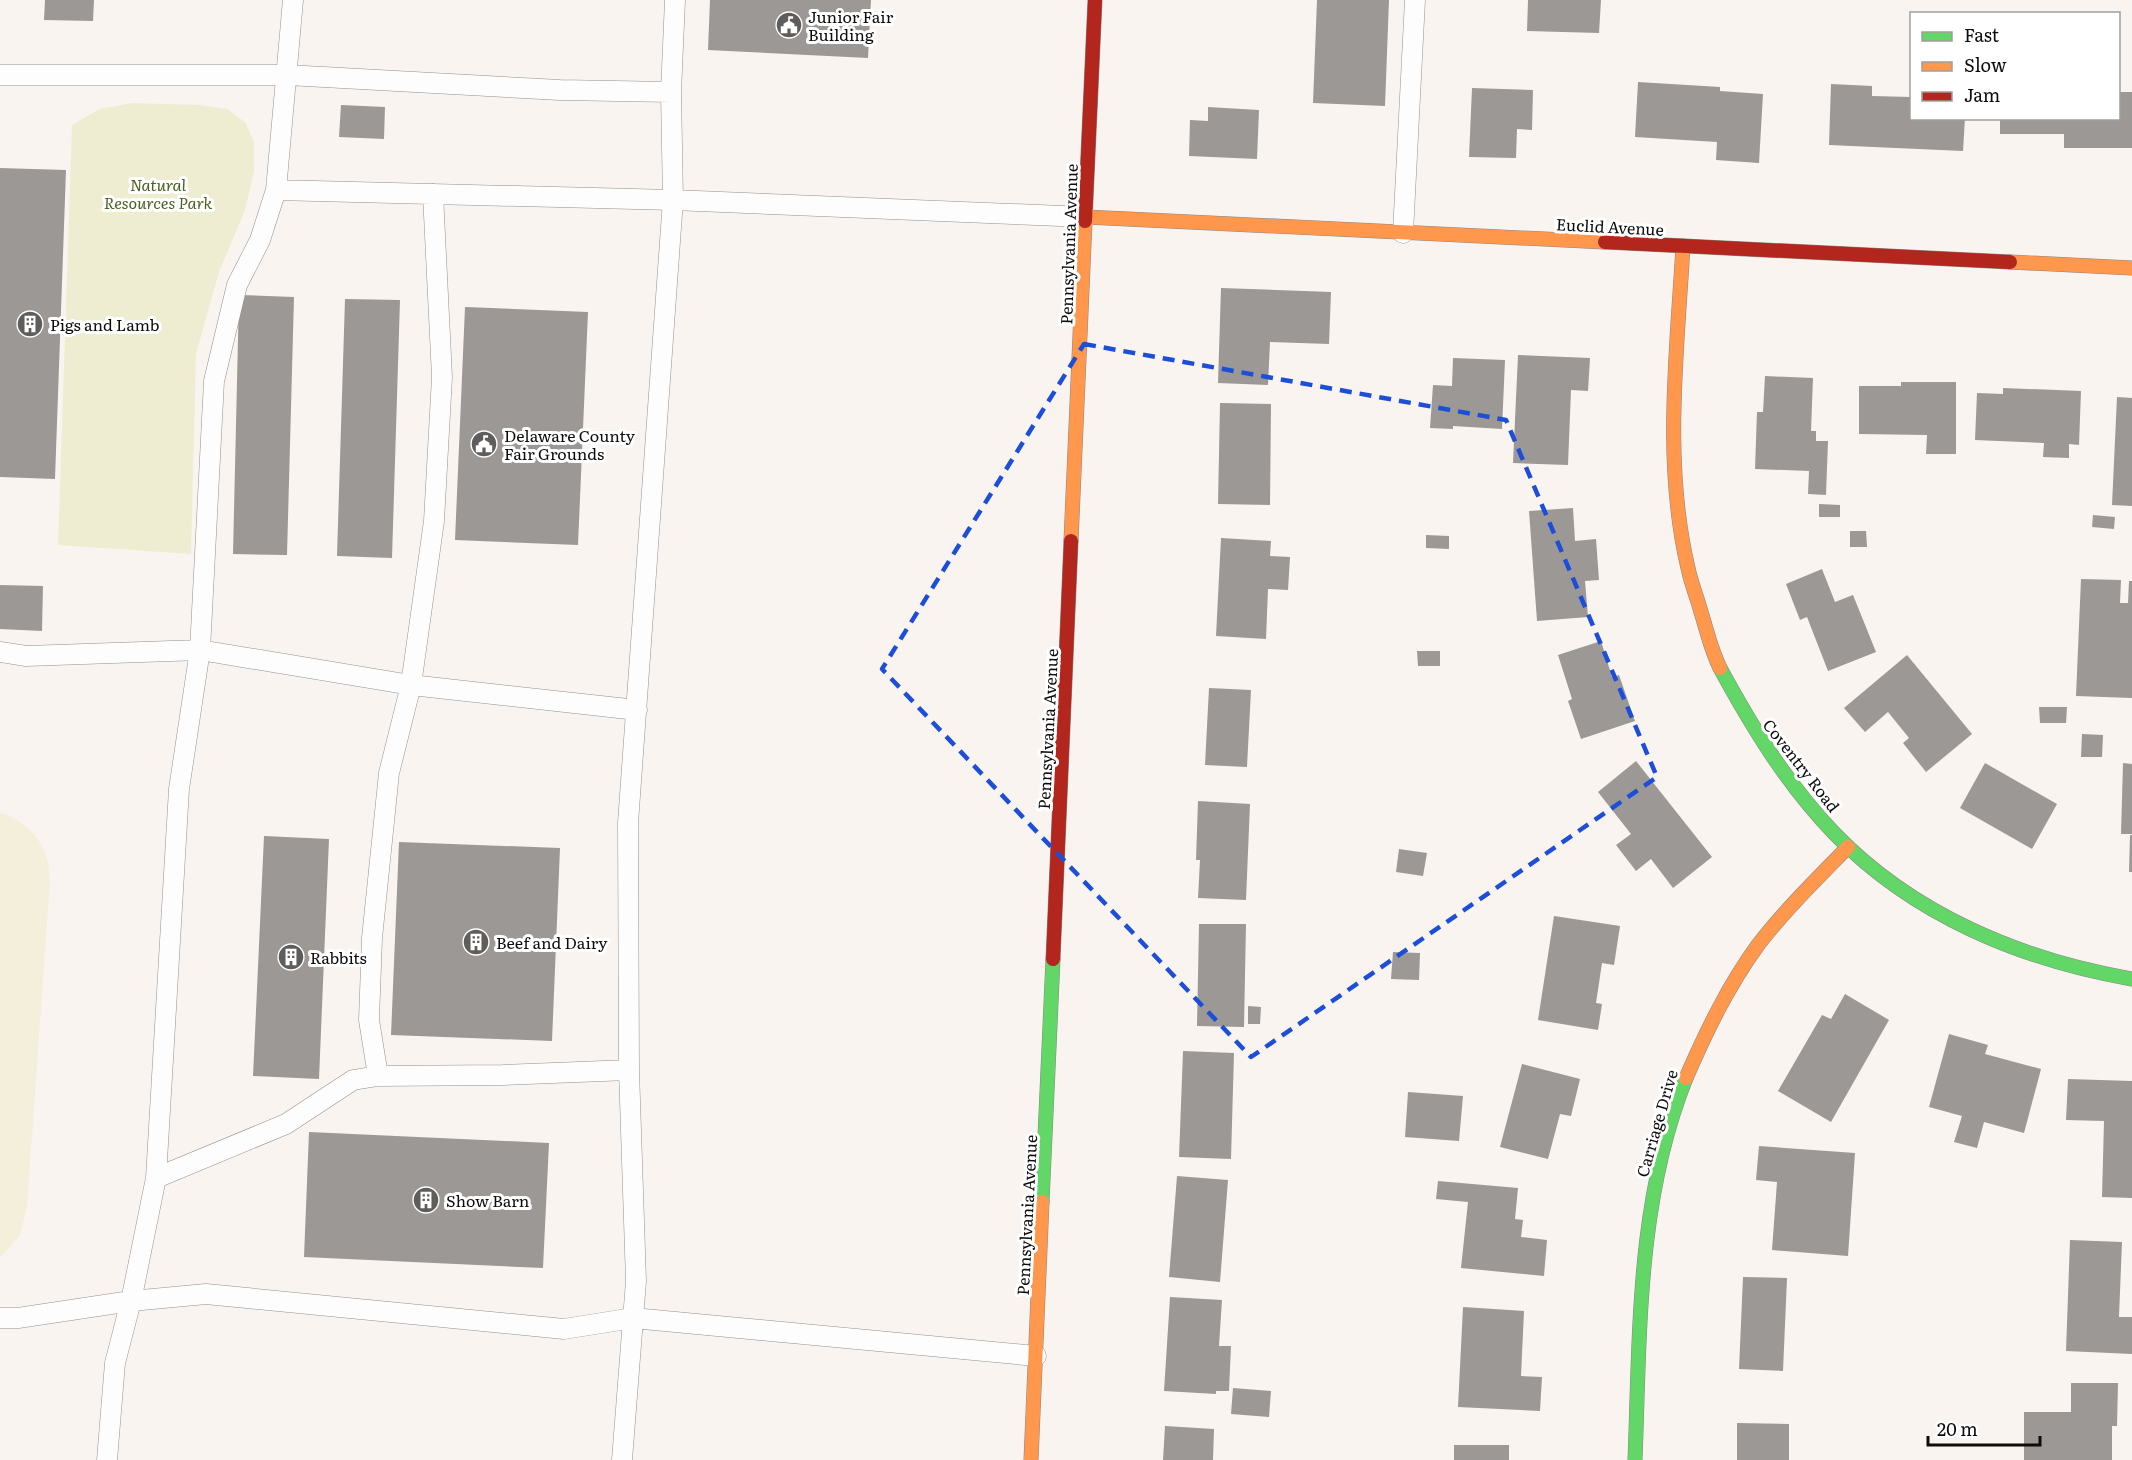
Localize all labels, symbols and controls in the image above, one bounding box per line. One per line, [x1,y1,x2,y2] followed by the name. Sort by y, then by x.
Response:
[808,4,894,46] place label: Junior Fair Building
[774,10,804,40] public building icon: Junior Fair Building
[1910,12,2120,120] legend
[1964,21,2000,48] text: Fast
[1964,51,2007,78] text: Slow
[1964,81,2000,108] text: Jam
[1053,163,1083,325] street label: Pennsylvania Avenue
[104,172,213,214] park label: Natural Resources Park
[1555,211,1665,241] street label: Euclid Avenue
[15,309,45,339] building icon: Pigs and Lamb
[50,312,159,336] place label: Pigs and Lamb
[504,423,636,465] place label: Delaware County Fair Grounds
[469,429,499,459] public building icon: Delaware County Fair Grounds
[1031,648,1063,810] street label: Pennsylvania Avenue
[1758,713,1846,817] street label: Coventry Road
[461,927,491,957] building icon: Beef and Dairy
[496,930,608,954] place label: Beef and Dairy
[276,942,306,972] building icon: Rabbits
[310,945,367,969] place label: Rabbits
[1629,1066,1683,1180] street label: Carriage Drive
[1010,1134,1042,1296] street label: Pennsylvania Avenue
[411,1185,441,1215] building icon: Show Barn
[446,1188,530,1212] place label: Show Barn
[1928,1409,2040,1447] scale bar
[1937,1415,1978,1442] text: 20 m

